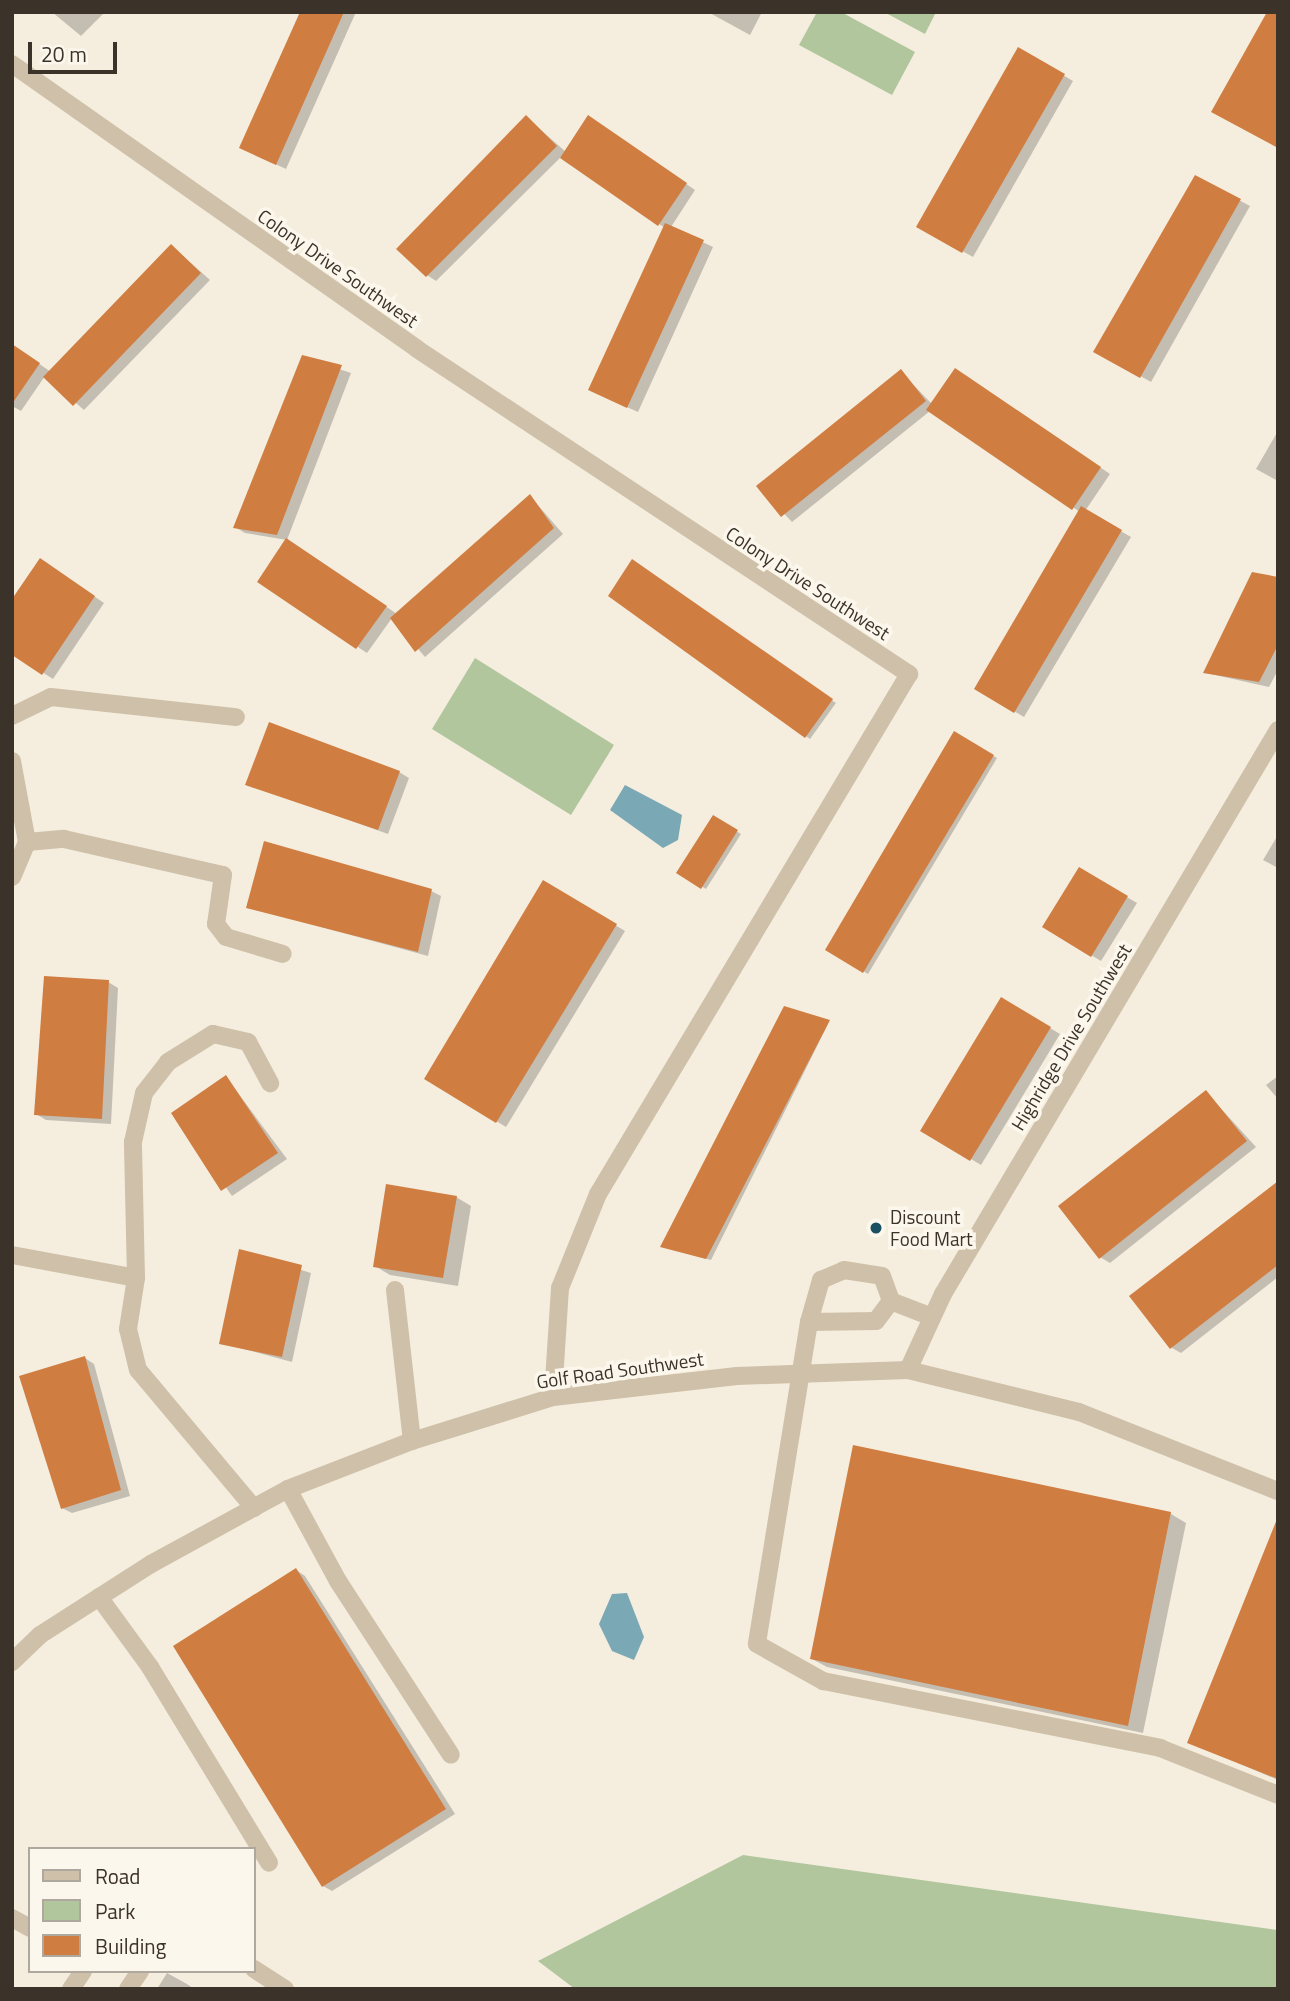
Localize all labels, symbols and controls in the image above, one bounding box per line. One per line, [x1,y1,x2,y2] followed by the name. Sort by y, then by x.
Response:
[32,28,121,72] scale bar
[41,38,87,70] text: 20 m
[253,204,423,332] street label: Colony Drive Southwest
[722,522,894,644] street label: Colony Drive Southwest
[1006,940,1136,1134] street label: Highridge Drive Southwest
[890,1206,973,1250] place label: Discount Food Mart
[868,1220,884,1236] marker: Discount Food Mart
[535,1347,705,1393] street label: Golf Road Southwest
[28,1847,256,1973] legend
[95,1860,140,1892] text: Road
[95,1895,135,1927] text: Park
[95,1930,166,1962] text: Building

